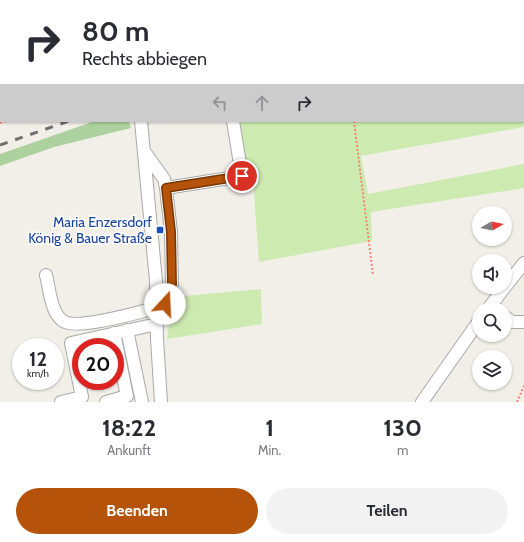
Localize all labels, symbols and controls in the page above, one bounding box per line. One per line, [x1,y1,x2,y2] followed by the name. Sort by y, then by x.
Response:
[82,14,149,48] text: 80 m
[16,16,68,68] icon: right
[82,48,207,70] text: Rechts abbiegen
[209,92,231,114] icon: left
[251,92,273,114] icon: ahead
[293,92,315,114] icon: right
[225,159,259,193] pin
[231,165,253,187] icon: arrive
[472,206,512,246] north arrow
[472,206,512,390] map controls
[28,213,152,247] place label: Maria Enzersdorf König & Bauer Straße
[155,225,165,235] marker: Maria Enzersdorf König & Bauer Straße
[472,254,512,294] button: sound
[144,283,186,325] position arrow
[472,302,512,342] button: search
[72,338,124,390] speed limit sign: 20
[29,347,47,371] text: 12
[472,350,512,390] button: layers
[27,367,49,380] text: km/h
[102,413,156,442] text: 18:22
[265,413,274,442] text: 1
[383,413,422,442] text: 130
[107,442,151,458] text: Ankunft
[258,442,281,458] text: Min.
[397,442,408,458] text: m
[16,488,258,534] button: Beenden
[266,488,508,534] button: Teilen

